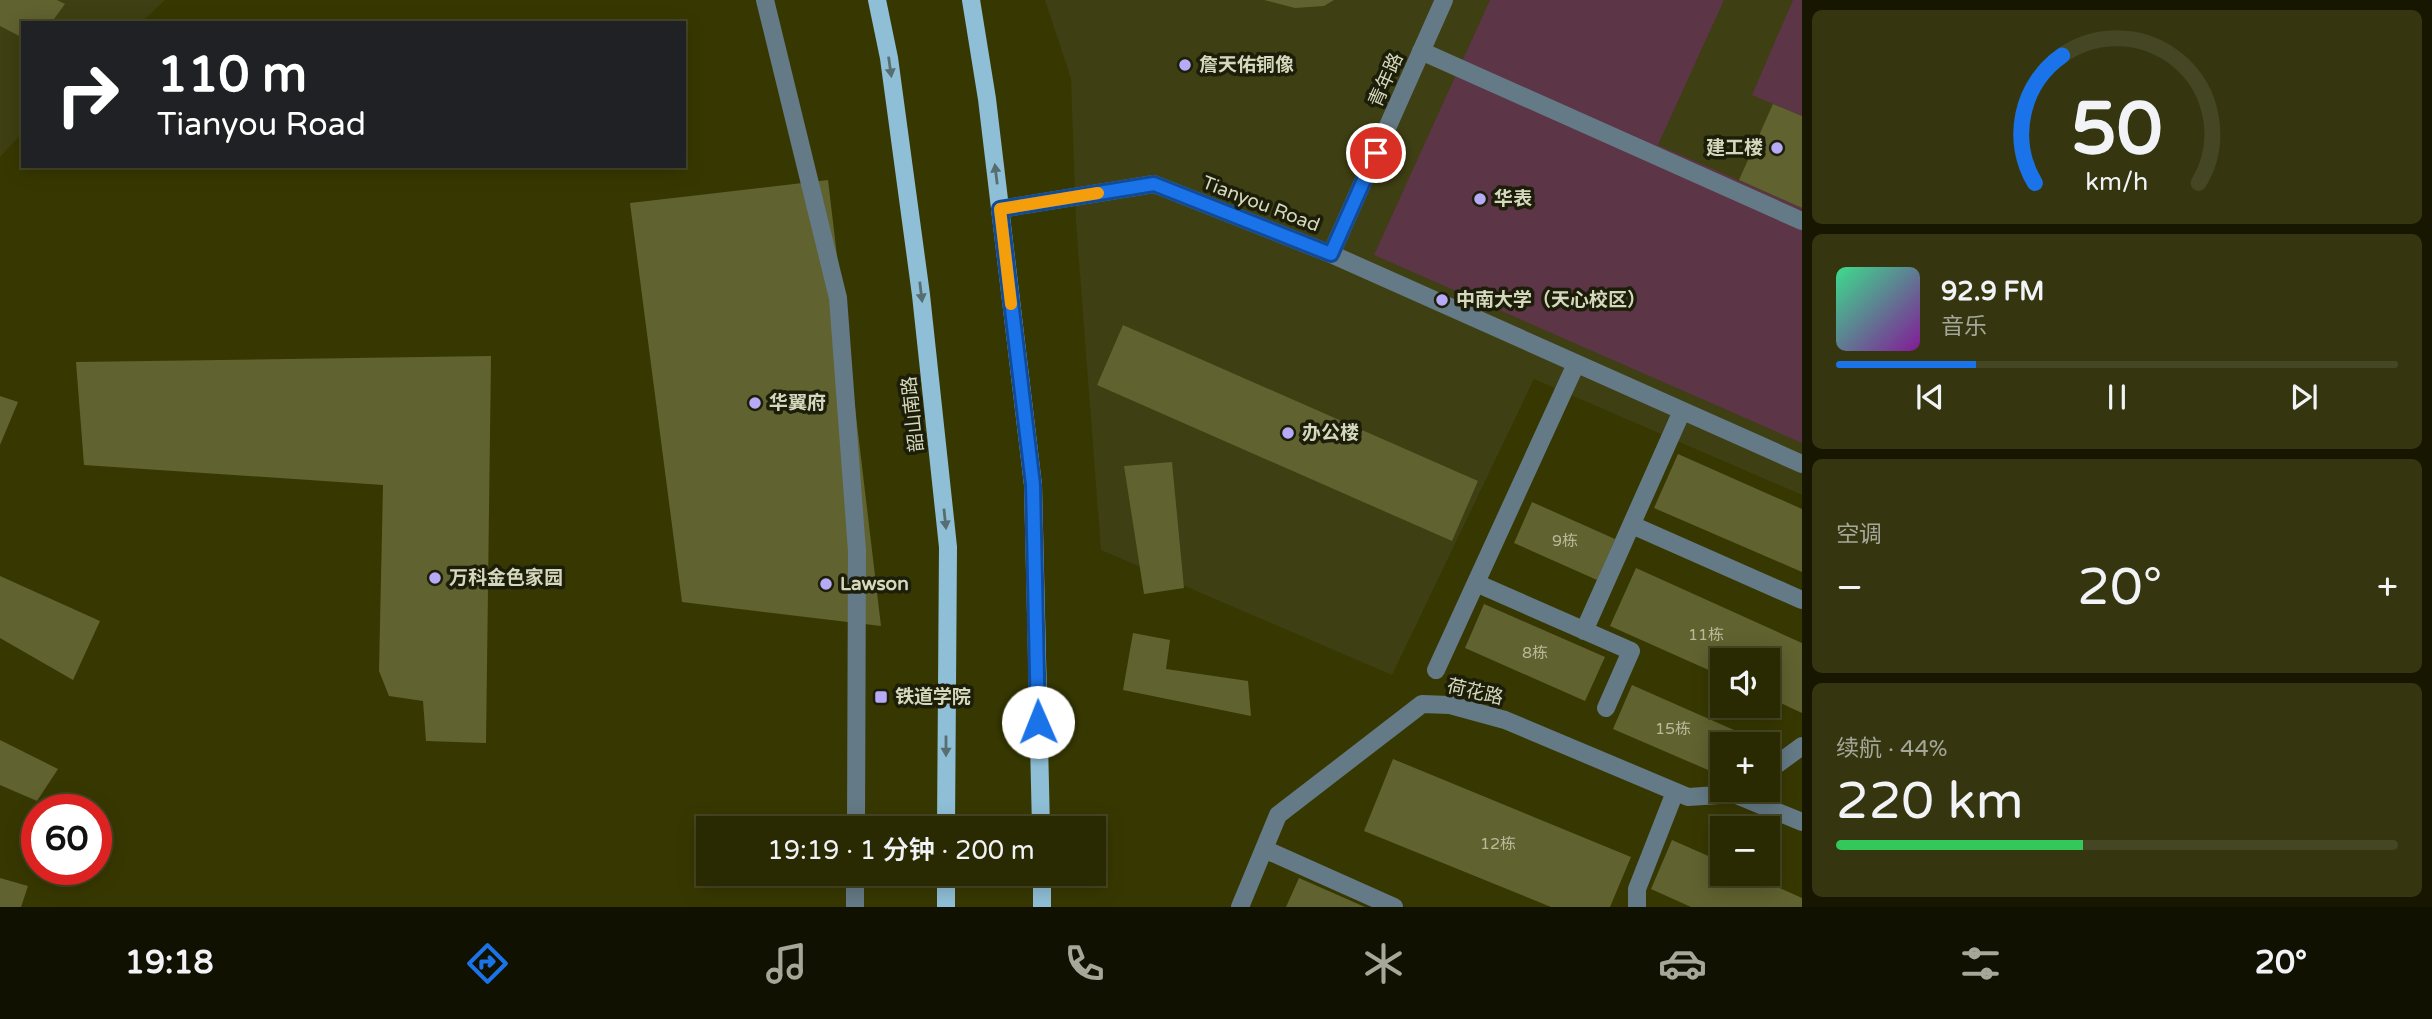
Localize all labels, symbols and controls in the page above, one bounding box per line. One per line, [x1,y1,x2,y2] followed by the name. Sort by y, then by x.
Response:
[157,46,307,105] text: 110 m
[42,49,133,140] icon: right
[1364,49,1408,111] street label: 青年路
[1199,54,1294,76] place label: 詹天佑铜像
[885,56,896,78] one-way arrow
[1177,57,1193,73] marker: 詹天佑铜像
[2071,87,2163,175] text: 50
[157,106,366,144] text: Tianyou Road
[1346,123,1406,183] pin
[1357,134,1395,172] icon: arrive
[1706,137,1763,159] place label: 建工楼
[1769,140,1785,156] marker: 建工楼
[991,163,1002,185] one-way arrow
[2086,167,2148,197] text: km/h
[1199,171,1323,237] street label: Tianyou Road
[1494,188,1532,210] place label: 华表
[1472,191,1488,207] marker: 华表
[1941,276,2044,307] text: 92.9 FM
[915,282,926,304] one-way arrow
[1456,289,1646,311] place label: 中南大学（天心校区）
[1434,292,1450,308] marker: 中南大学（天心校区）
[1941,313,1987,341] text: 音乐
[898,375,928,453] street label: 韶山南路
[1911,378,1949,416] icon: previous
[2098,378,2136,416] icon: pause
[2285,378,2323,416] icon: next
[769,392,826,414] place label: 华翼府
[747,395,763,411] marker: 华翼府
[1302,422,1359,444] place label: 办公楼
[1280,425,1296,441] marker: 办公楼
[939,508,950,530] one-way arrow
[1836,521,1882,549] text: 空调
[1552,531,1578,551] house number: 9栋
[2077,556,2162,619] text: 20°
[1836,565,1863,611] text: −
[2377,565,2398,611] text: +
[449,567,563,589] place label: 万科金色家园
[427,570,443,586] marker: 万科金色家园
[840,573,909,595] place label: Lawson
[818,576,834,592] marker: Lawson
[1688,625,1724,645] house number: 11栋
[1522,643,1548,663] house number: 8栋
[1710,648,1780,886] map controls
[1710,648,1780,718] button: sound
[1445,675,1505,709] street label: 荷花路
[1001,685,1075,759] position arrow
[895,686,971,708] place label: 铁道学院
[873,689,889,705] marker: 铁道学院
[1655,719,1691,739] house number: 15栋
[1710,732,1780,802] button: +
[941,735,952,757] one-way arrow
[1836,735,1948,763] text: 续航 · 44%
[1836,770,2024,833] text: 220 km
[21,794,112,885] speed limit sign: 60
[1710,816,1780,886] button: −
[1480,834,1516,854] house number: 12栋
[767,835,1035,866] text: 19:19 · 1 分钟 · 200 m
[463,939,512,988] icon: directions
[762,939,811,988] icon: music
[1060,939,1109,988] icon: phone
[1359,939,1408,988] icon: climate
[1658,939,1707,988] icon: car
[1956,939,2005,988] icon: filters
[125,944,214,982] text: 19:18
[2255,944,2307,982] text: 20°

